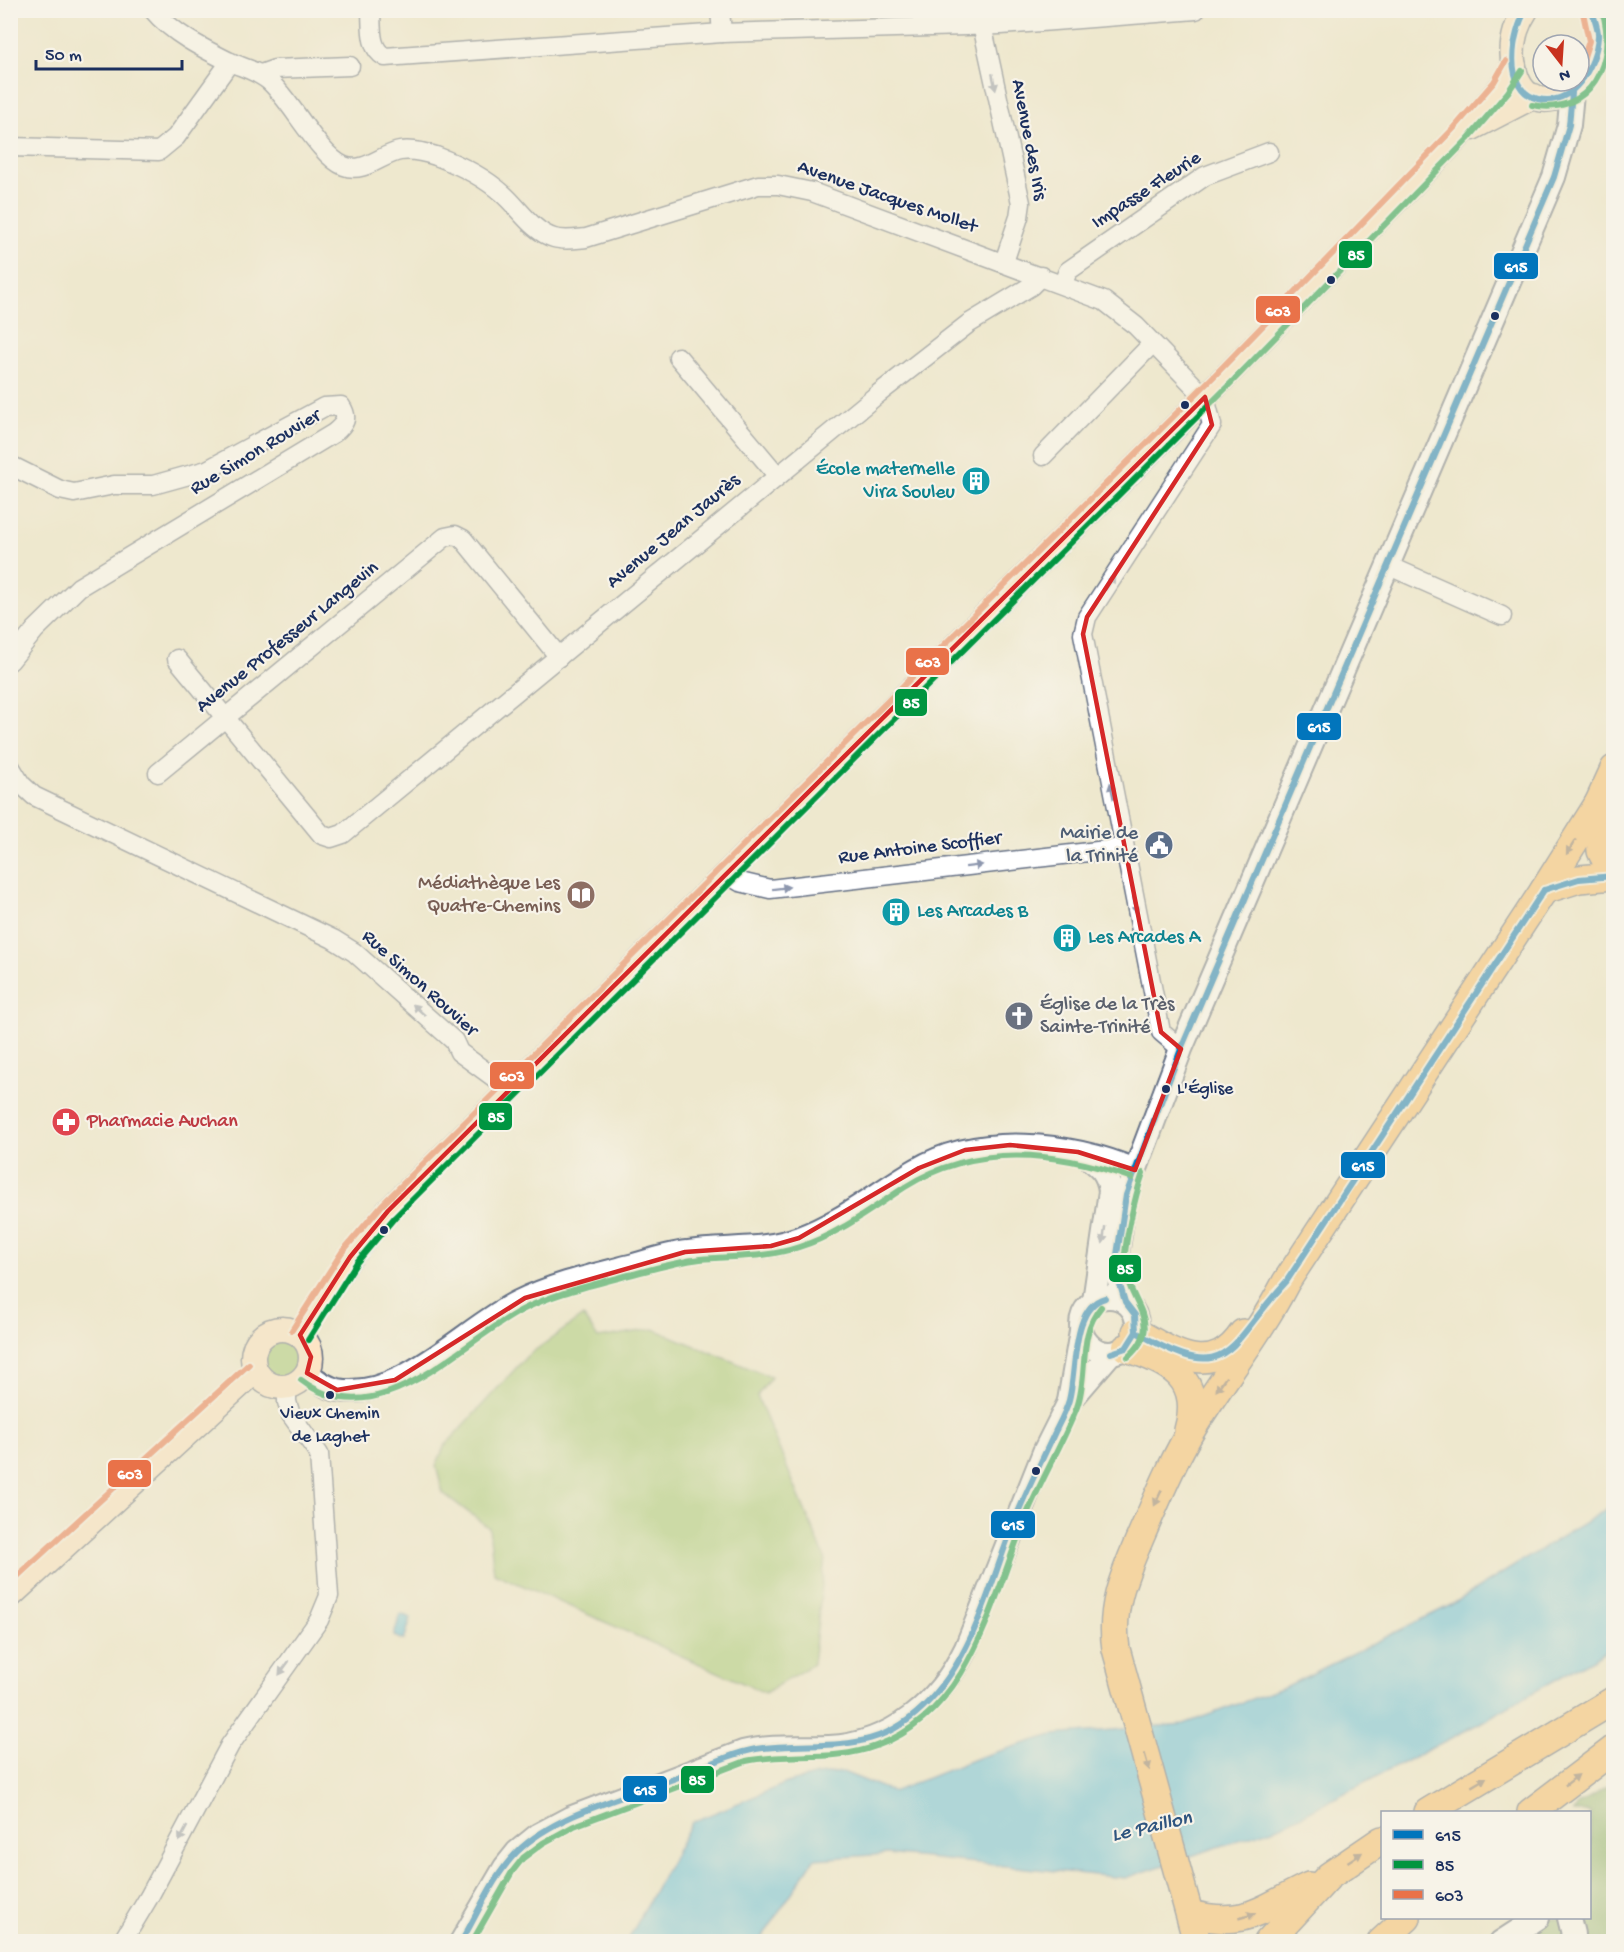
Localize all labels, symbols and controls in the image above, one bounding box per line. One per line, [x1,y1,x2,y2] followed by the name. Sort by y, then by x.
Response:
[36,33,182,71] scale bar
[1531,33,1591,93] north arrow
[45,46,82,67] text: 50 m
[1556,63,1572,85] text: N
[990,73,999,92] one-way arrow
[1005,78,1051,203] street label: Avenue des Iris
[1088,147,1207,235] street label: Impasse Fleurie
[794,156,982,240] street label: Avenue Jacques Mollet
[1338,240,1373,269] line badge: 85
[1347,248,1365,267] text: 85
[1493,252,1539,280] line badge: 615
[1505,260,1528,279] text: 615
[1325,274,1337,286] unlabelled marker
[1255,295,1301,324] line badge: 603
[1265,304,1291,323] text: 603
[1489,310,1501,322] unlabelled marker
[1179,399,1191,411] unlabelled marker
[187,404,327,501] street label: Rue Simon Rouvier
[816,458,956,505] place label: École maternelle Vira Souleu
[960,465,992,497] building icon: École maternelle Vira Souleu
[603,469,746,594] street label: Avenue Jean Jaurès
[192,557,384,719] street label: Avenue Professeur Langevin
[1104,575,1115,591] one-way arrow
[905,647,950,676] line badge: 603
[915,655,941,674] text: 603
[894,688,928,717] line badge: 85
[902,696,920,715] text: 85
[1296,712,1342,741] line badge: 615
[1308,720,1331,739] text: 615
[1106,781,1116,800] one-way arrow
[1060,823,1139,869] place label: Mairie de la Trinité
[837,827,1005,870] street label: Rue Antoine Scoffier
[1143,829,1175,861] public building icon: Mairie de la Trinité
[1566,839,1577,855] one-way arrow
[965,861,984,870] one-way arrow
[418,873,561,919] place label: Médiathèque Les Quatre-Chemins
[565,879,597,911] library icon: Médiathèque Les Quatre-Chemins
[771,883,790,893] one-way arrow
[880,896,912,928] building icon: Les Arcades B
[1131,896,1140,915] one-way arrow
[917,901,1029,924] place label: Les Arcades B
[1051,922,1083,954] building icon: Les Arcades A
[356,926,483,1043] street label: Rue Simon Rouvier
[1088,927,1202,950] place label: Les Arcades A
[1040,993,1175,1040] place label: Église de la Très Sainte-Trinité
[1003,1000,1035,1032] church icon: Église de la Très Sainte-Trinité
[412,1003,427,1017] one-way arrow
[489,1061,535,1090] line badge: 603
[499,1069,525,1088] text: 603
[1177,1079,1234,1100] place label: L'Église
[1160,1083,1172,1095] marker: L'Église
[478,1102,513,1131] line badge: 85
[50,1106,82,1138] pharmacy icon: Pharmacie Auchan
[487,1110,505,1129] text: 85
[86,1111,238,1134] place label: Pharmacie Auchan
[1340,1151,1386,1179] line badge: 615
[1352,1159,1375,1178] text: 615
[378,1224,390,1236] unlabelled marker
[1100,1226,1109,1245] one-way arrow
[1108,1254,1142,1283] line badge: 85
[1116,1262,1134,1281] text: 85
[1215,1376,1227,1392] one-way arrow
[324,1389,336,1401] marker: Vieux Chemin de Laghet
[279,1404,380,1448] place label: Vieux Chemin de Laghet
[107,1459,152,1488] line badge: 603
[1030,1465,1042,1477] unlabelled marker
[117,1467,143,1486] text: 603
[1153,1490,1163,1508] one-way arrow
[990,1510,1036,1539] line badge: 615
[1002,1518,1025,1537] text: 615
[278,1659,290,1675] one-way arrow
[1142,1752,1152,1771] one-way arrow
[680,1765,715,1794] line badge: 85
[688,1773,706,1792] text: 85
[1563,1774,1579,1786] one-way arrow
[622,1775,668,1803] line badge: 615
[1471,1777,1487,1788] one-way arrow
[634,1783,657,1802] text: 615
[1110,1806,1195,1849] water label: Le Paillon
[1381,1811,1591,1919] legend
[178,1825,188,1842] one-way arrow
[1435,1827,1461,1848] text: 615
[1347,1852,1363,1863] one-way arrow
[1435,1857,1454,1878] text: 85
[1435,1887,1464,1908] text: 603
[1238,1911,1256,1920] one-way arrow

